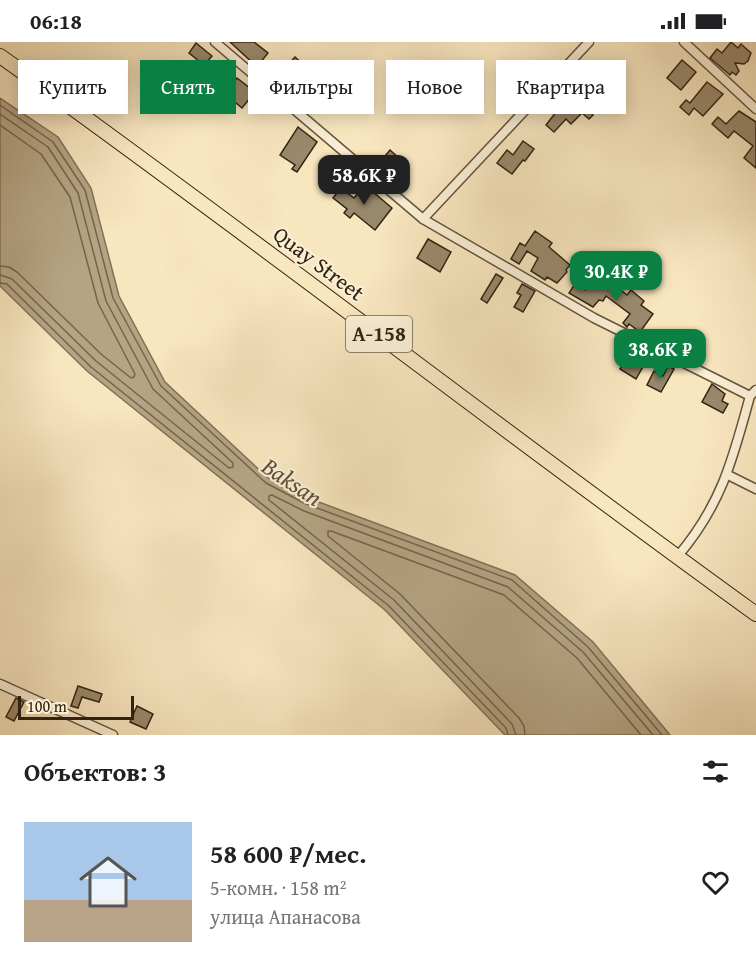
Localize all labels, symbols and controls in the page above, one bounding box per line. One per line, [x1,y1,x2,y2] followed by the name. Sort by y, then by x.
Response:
[30,5,82,37] text: 06:18
[18,60,128,114] chip: Купить
[140,60,236,114] chip: Снять
[248,60,374,114] chip: Фильтры
[386,60,484,114] chip: Новое
[496,60,626,114] chip: Квартира
[309,155,419,206] pin: 58.6K ₽
[332,160,396,189] text: 58.6K ₽
[267,218,372,308] street label: Quay Street
[561,251,671,302] pin: 30.4K ₽
[584,256,648,285] text: 30.4K ₽
[346,316,412,352] road number: А-158
[605,329,715,380] pin: 38.6K ₽
[628,334,692,363] text: 38.6K ₽
[254,448,329,515] water label: Baksan
[18,693,134,720] scale bar
[27,694,67,718] text: 100 m
[24,752,167,791] text: Объектов: 3
[699,755,732,788] icon: filters
[210,834,366,873] text: 58 600 ₽/мес.
[72,846,144,918] icon: home
[699,866,732,899] icon: heart
[210,873,346,902] text: 5-комн. · 158 m²
[210,902,361,931] text: улица Апанасова

